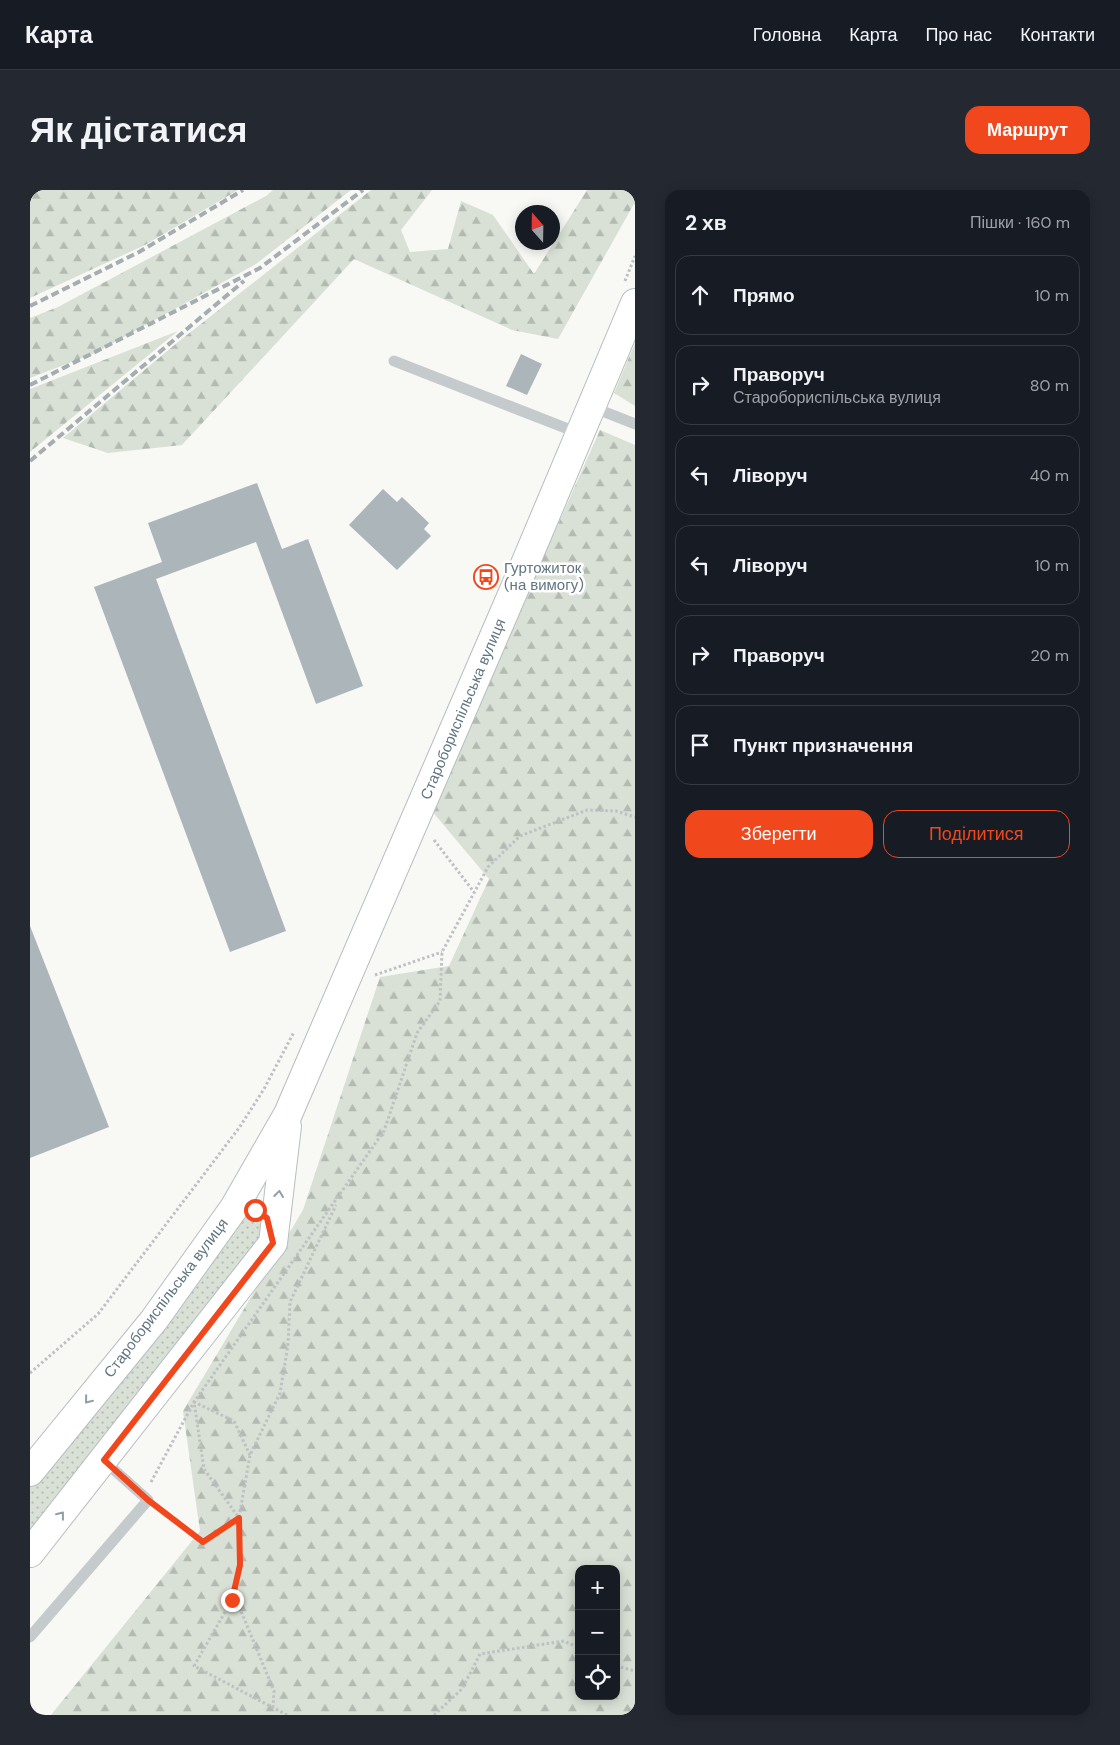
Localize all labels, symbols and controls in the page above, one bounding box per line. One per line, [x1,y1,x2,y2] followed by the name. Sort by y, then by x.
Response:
[25,19,93,50] text: Карта
[753,23,821,47] text: Головна
[849,23,897,47] text: Карта
[925,23,992,47] text: Про нас
[1020,23,1095,47] text: Контакти
[965,106,1090,154] button: Маршрут
[30,107,247,153] text: Як дістатися
[515,205,560,250] north arrow
[685,209,727,237] text: 2 хв
[970,212,1070,233] text: Пішки · 160 m
[686,281,714,309] icon: ahead
[733,283,795,308] text: Прямо
[1035,285,1069,306] text: 10 m
[733,362,825,387] text: Праворуч
[686,371,714,399] icon: right
[1030,375,1069,396] text: 80 m
[733,387,941,408] text: Старобориспільська вулиця
[686,461,714,489] icon: left
[733,463,808,488] text: Ліворуч
[1030,465,1069,486] text: 40 m
[686,551,714,579] icon: left
[733,553,808,578] text: Ліворуч
[1035,555,1069,576] text: 10 m
[504,558,584,595] place label: Гуртожиток (на вимогу)
[473,564,499,590] bus stop icon: Гуртожиток (на вимогу)
[416,615,510,803] street label: Старобориспільська вулиця
[686,641,714,669] icon: right
[733,643,825,668] text: Праворуч
[1030,645,1069,666] text: 20 m
[686,731,714,759] icon: arrive
[733,733,913,758] text: Пункт призначення
[685,810,873,858] button: Зберегти
[883,810,1070,858] button: Поділитися
[273,1190,284,1198] one-way arrow
[244,1199,267,1222] route start
[99,1214,233,1382] street label: Старобориспільська вулиця
[85,1395,94,1404] one-way arrow
[55,1511,64,1521] one-way arrow
[575,1565,620,1700] map controls
[575,1565,620,1610] button: +
[221,1589,244,1612] route end
[575,1610,620,1655] button: −
[575,1655,620,1700] button: locate

